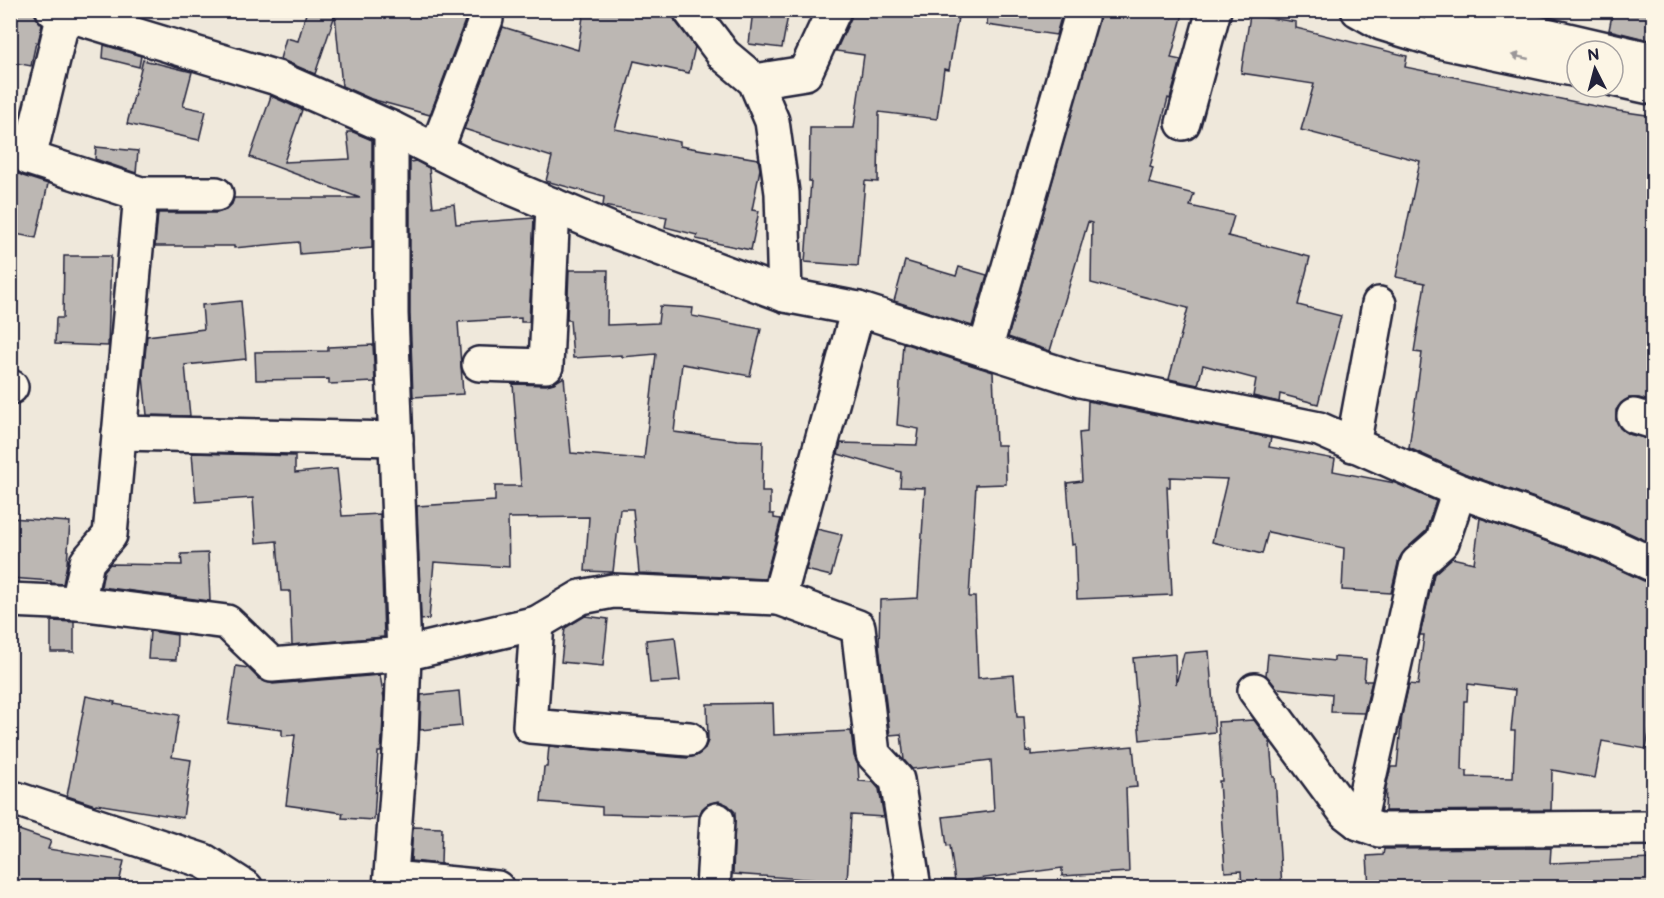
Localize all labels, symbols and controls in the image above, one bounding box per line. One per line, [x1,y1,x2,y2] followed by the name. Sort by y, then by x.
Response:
[1565,39,1625,99] north arrow
[1587,45,1601,66] text: N
[1511,52,1529,62] one-way arrow

